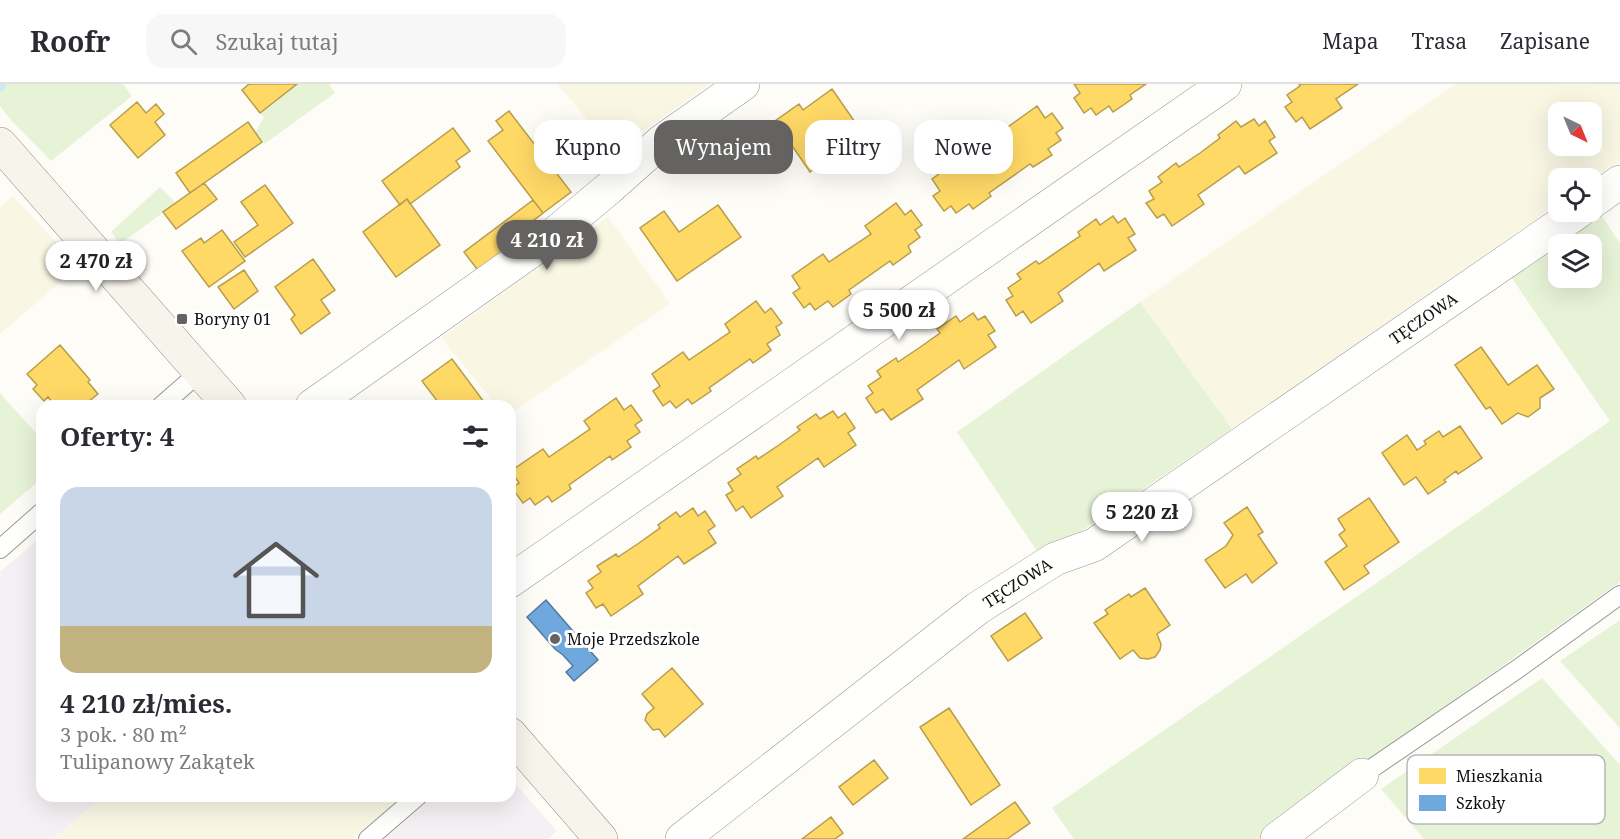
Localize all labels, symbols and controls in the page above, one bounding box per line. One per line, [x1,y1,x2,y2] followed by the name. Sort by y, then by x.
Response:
[146,14,566,68] search box
[30,22,110,60] text: Roofr
[167,25,200,58] icon: search
[215,26,339,56] text: Szukaj tutaj
[1322,27,1379,55] text: Mapa
[1412,27,1467,55] text: Trasa
[1500,27,1590,55] text: Zapisane
[1548,102,1602,156] north arrow
[1548,102,1602,288] map controls
[534,120,642,174] chip: Kupno
[654,120,793,174] chip: Wynajem
[805,120,902,174] chip: Filtry
[914,120,1013,174] chip: Nowe
[1548,168,1602,222] button: locate
[485,220,609,271] pin: 4 210 zł
[510,226,584,253] text: 4 210 zł
[1548,234,1602,288] button: layers
[34,241,158,292] pin: 2 470 zł
[59,247,133,274] text: 2 470 zł
[1385,287,1462,349] street label: TĘCZOWA
[837,290,961,341] pin: 5 500 zł
[862,296,936,323] text: 5 500 zł
[194,308,271,330] place label: Boryny 01
[175,312,189,326] marker: Boryny 01
[60,418,174,454] text: Oferty: 4
[459,420,492,453] icon: filters
[1080,492,1204,543] pin: 5 220 zł
[1105,498,1179,525] text: 5 220 zł
[222,526,330,634] icon: home
[979,553,1056,613] street label: TĘCZOWA
[567,628,700,650] place label: Moje Przedszkole
[548,632,562,646] marker: Moje Przedszkole
[60,685,232,721] text: 4 210 zł/mies.
[60,721,187,748] text: 3 pok. · 80 m²
[60,748,255,775] text: Tulipanowy Zakątek
[1407,755,1605,824] legend
[1456,765,1543,787] text: Mieszkania
[1456,792,1506,814] text: Szkoły

